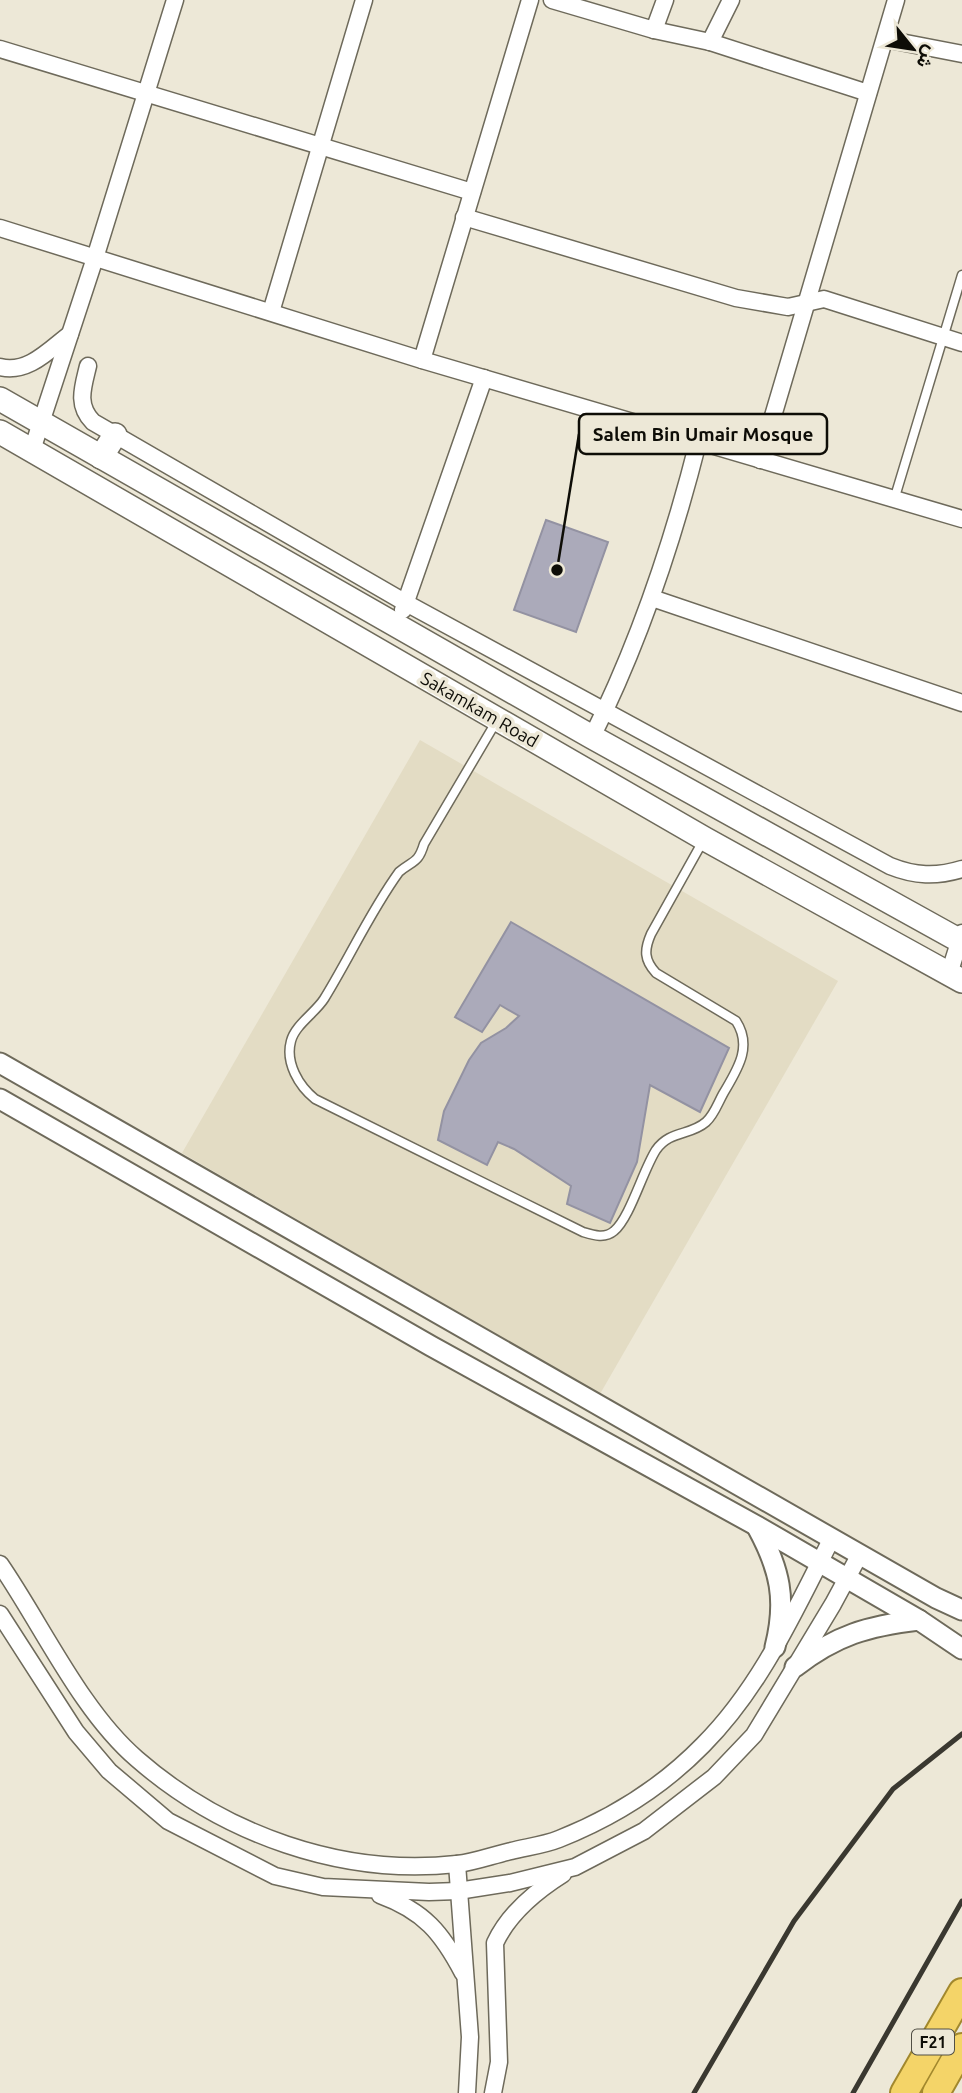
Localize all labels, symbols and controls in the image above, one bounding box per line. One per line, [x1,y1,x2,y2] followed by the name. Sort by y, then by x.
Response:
[878,14,948,84] north arrow
[912,42,943,73] text: ش
[579,414,827,454] callout: Salem Bin Umair Mosque
[593,423,813,445] text: Salem Bin Umair Mosque
[418,667,542,751] street label: Sakamkam Road
[912,2030,954,2054] road number: F21

